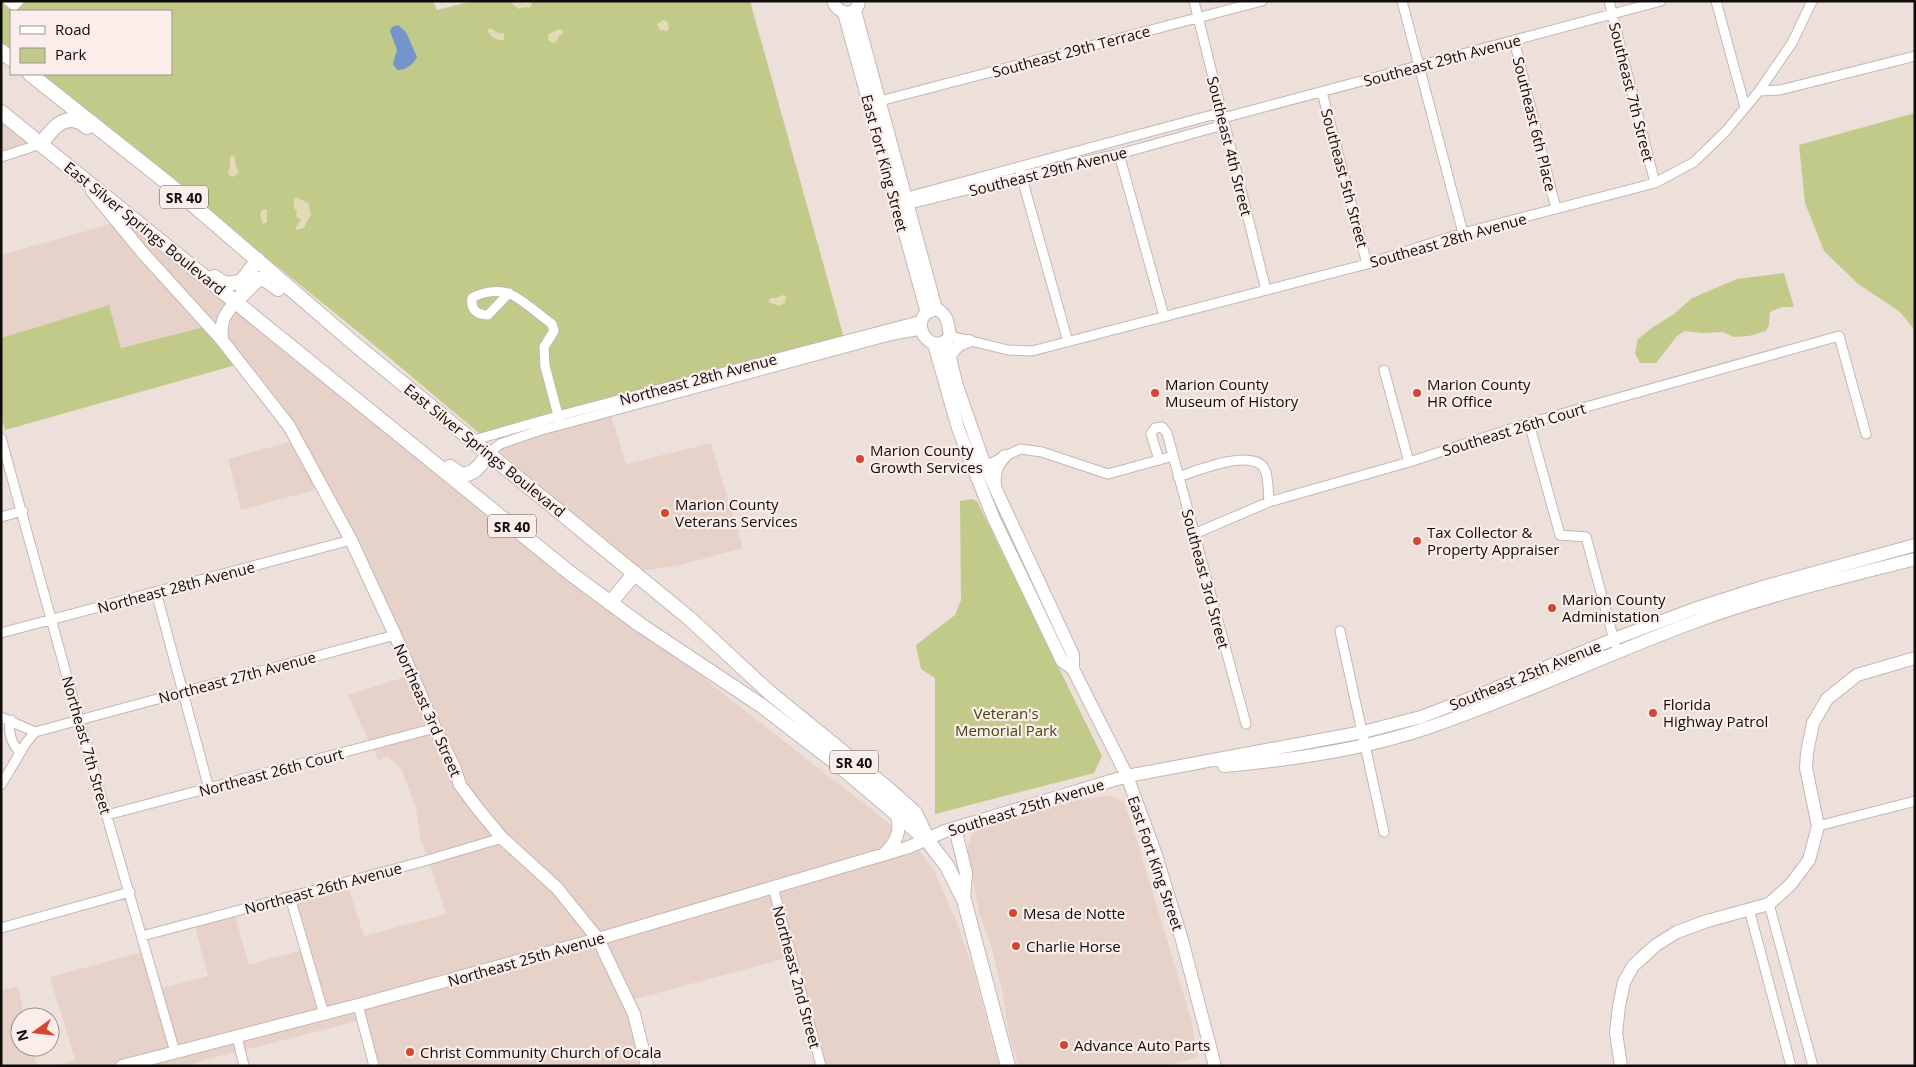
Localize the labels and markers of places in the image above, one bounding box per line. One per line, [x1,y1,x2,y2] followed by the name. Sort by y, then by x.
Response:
[1165,374,1299,411] place label: Marion County Museum of History
[1427,374,1531,411] place label: Marion County HR Office
[1149,387,1161,399] marker: Marion County Museum of History
[1411,387,1423,399] marker: Marion County HR Office
[870,440,983,477] place label: Marion County Growth Services
[854,453,866,465] marker: Marion County Growth Services
[675,494,798,531] place label: Marion County Veterans Services
[659,507,671,519] marker: Marion County Veterans Services
[1427,522,1559,559] place label: Tax Collector & Property Appraiser
[1411,535,1423,547] marker: Tax Collector & Property Appraiser
[1562,589,1666,626] place label: Marion County Administation
[1546,602,1558,614] marker: Marion County Administation
[1663,694,1768,731] place label: Florida Highway Patrol
[1647,707,1659,719] marker: Florida Highway Patrol
[1023,903,1125,923] place label: Mesa de Notte
[1007,907,1019,919] marker: Mesa de Notte
[1026,936,1121,956] place label: Charlie Horse
[1010,940,1022,952] marker: Charlie Horse
[1074,1035,1210,1055] place label: Advance Auto Parts
[1058,1039,1070,1051] marker: Advance Auto Parts
[420,1042,662,1062] place label: Christ Community Church of Ocala
[404,1046,416,1058] marker: Christ Community Church of Ocala

